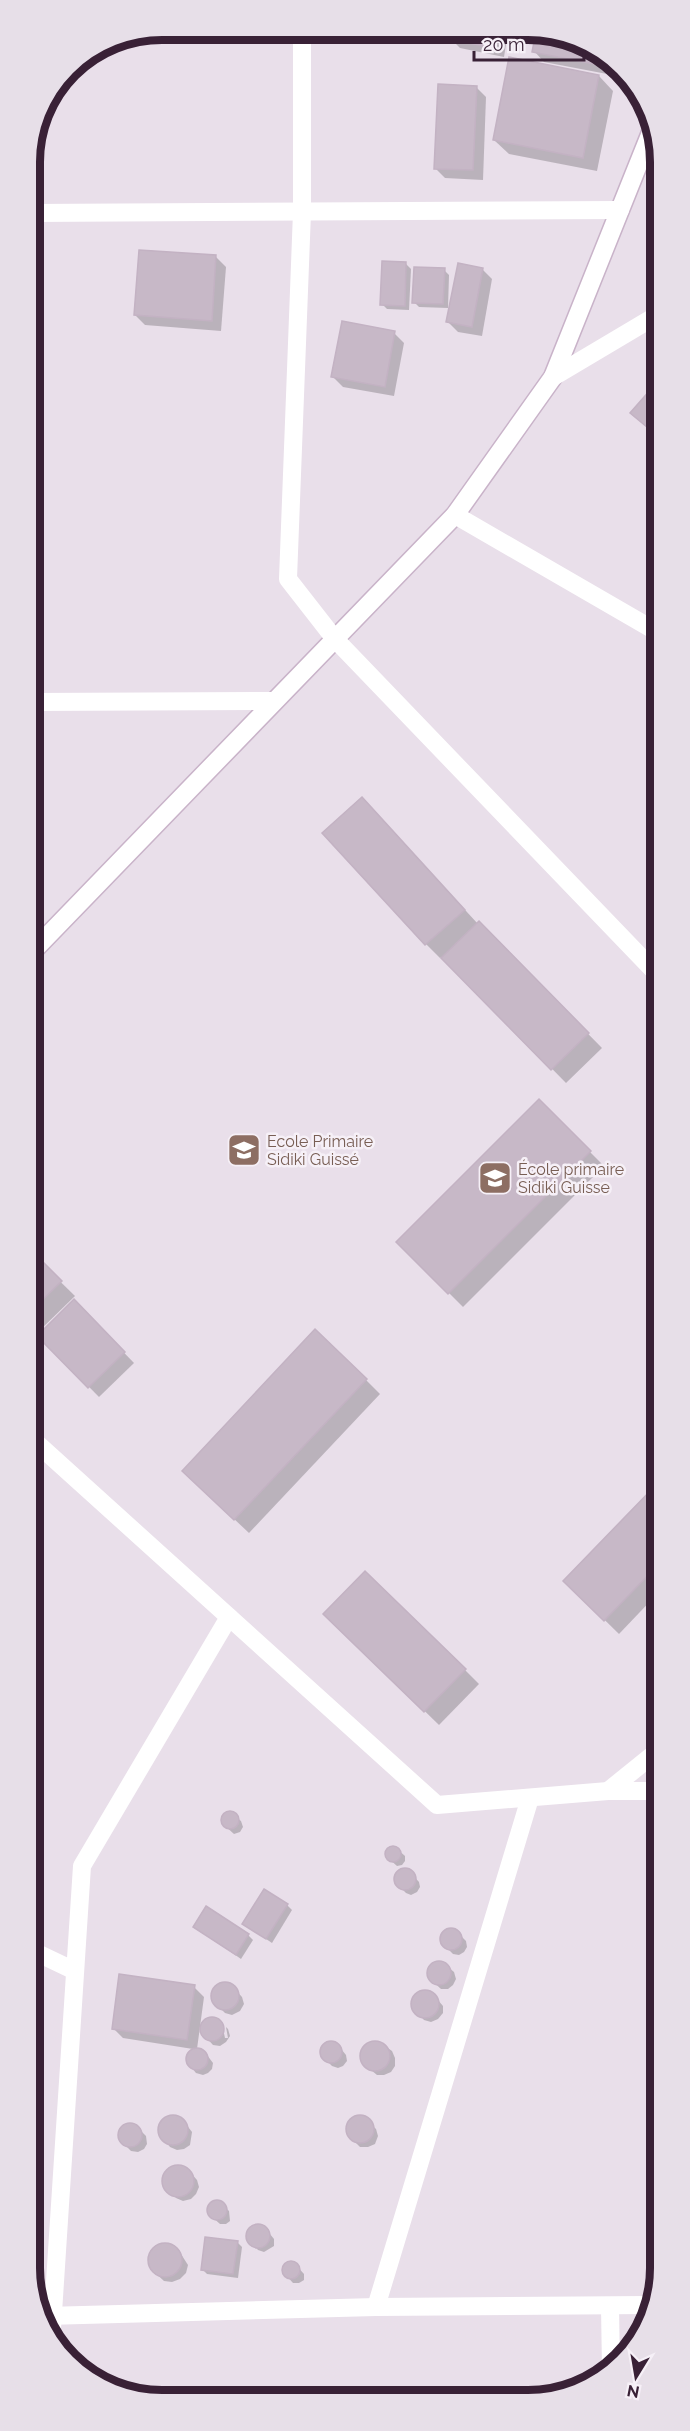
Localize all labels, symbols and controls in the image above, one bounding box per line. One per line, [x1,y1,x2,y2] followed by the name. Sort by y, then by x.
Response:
[474,24,584,62] scale bar
[483,34,525,55] text: 20 m
[226,1132,262,1168] school or university icon: Ecole Primaire Sidiki Guissé
[267,1132,373,1169] place label: Ecole Primaire Sidiki Guissé
[518,1159,624,1197] place label: École primaire Sidiki Guisse
[477,1160,513,1196] school or university icon: École primaire Sidiki Guisse
[606,2347,666,2407] north arrow
[625,2381,641,2402] text: N

